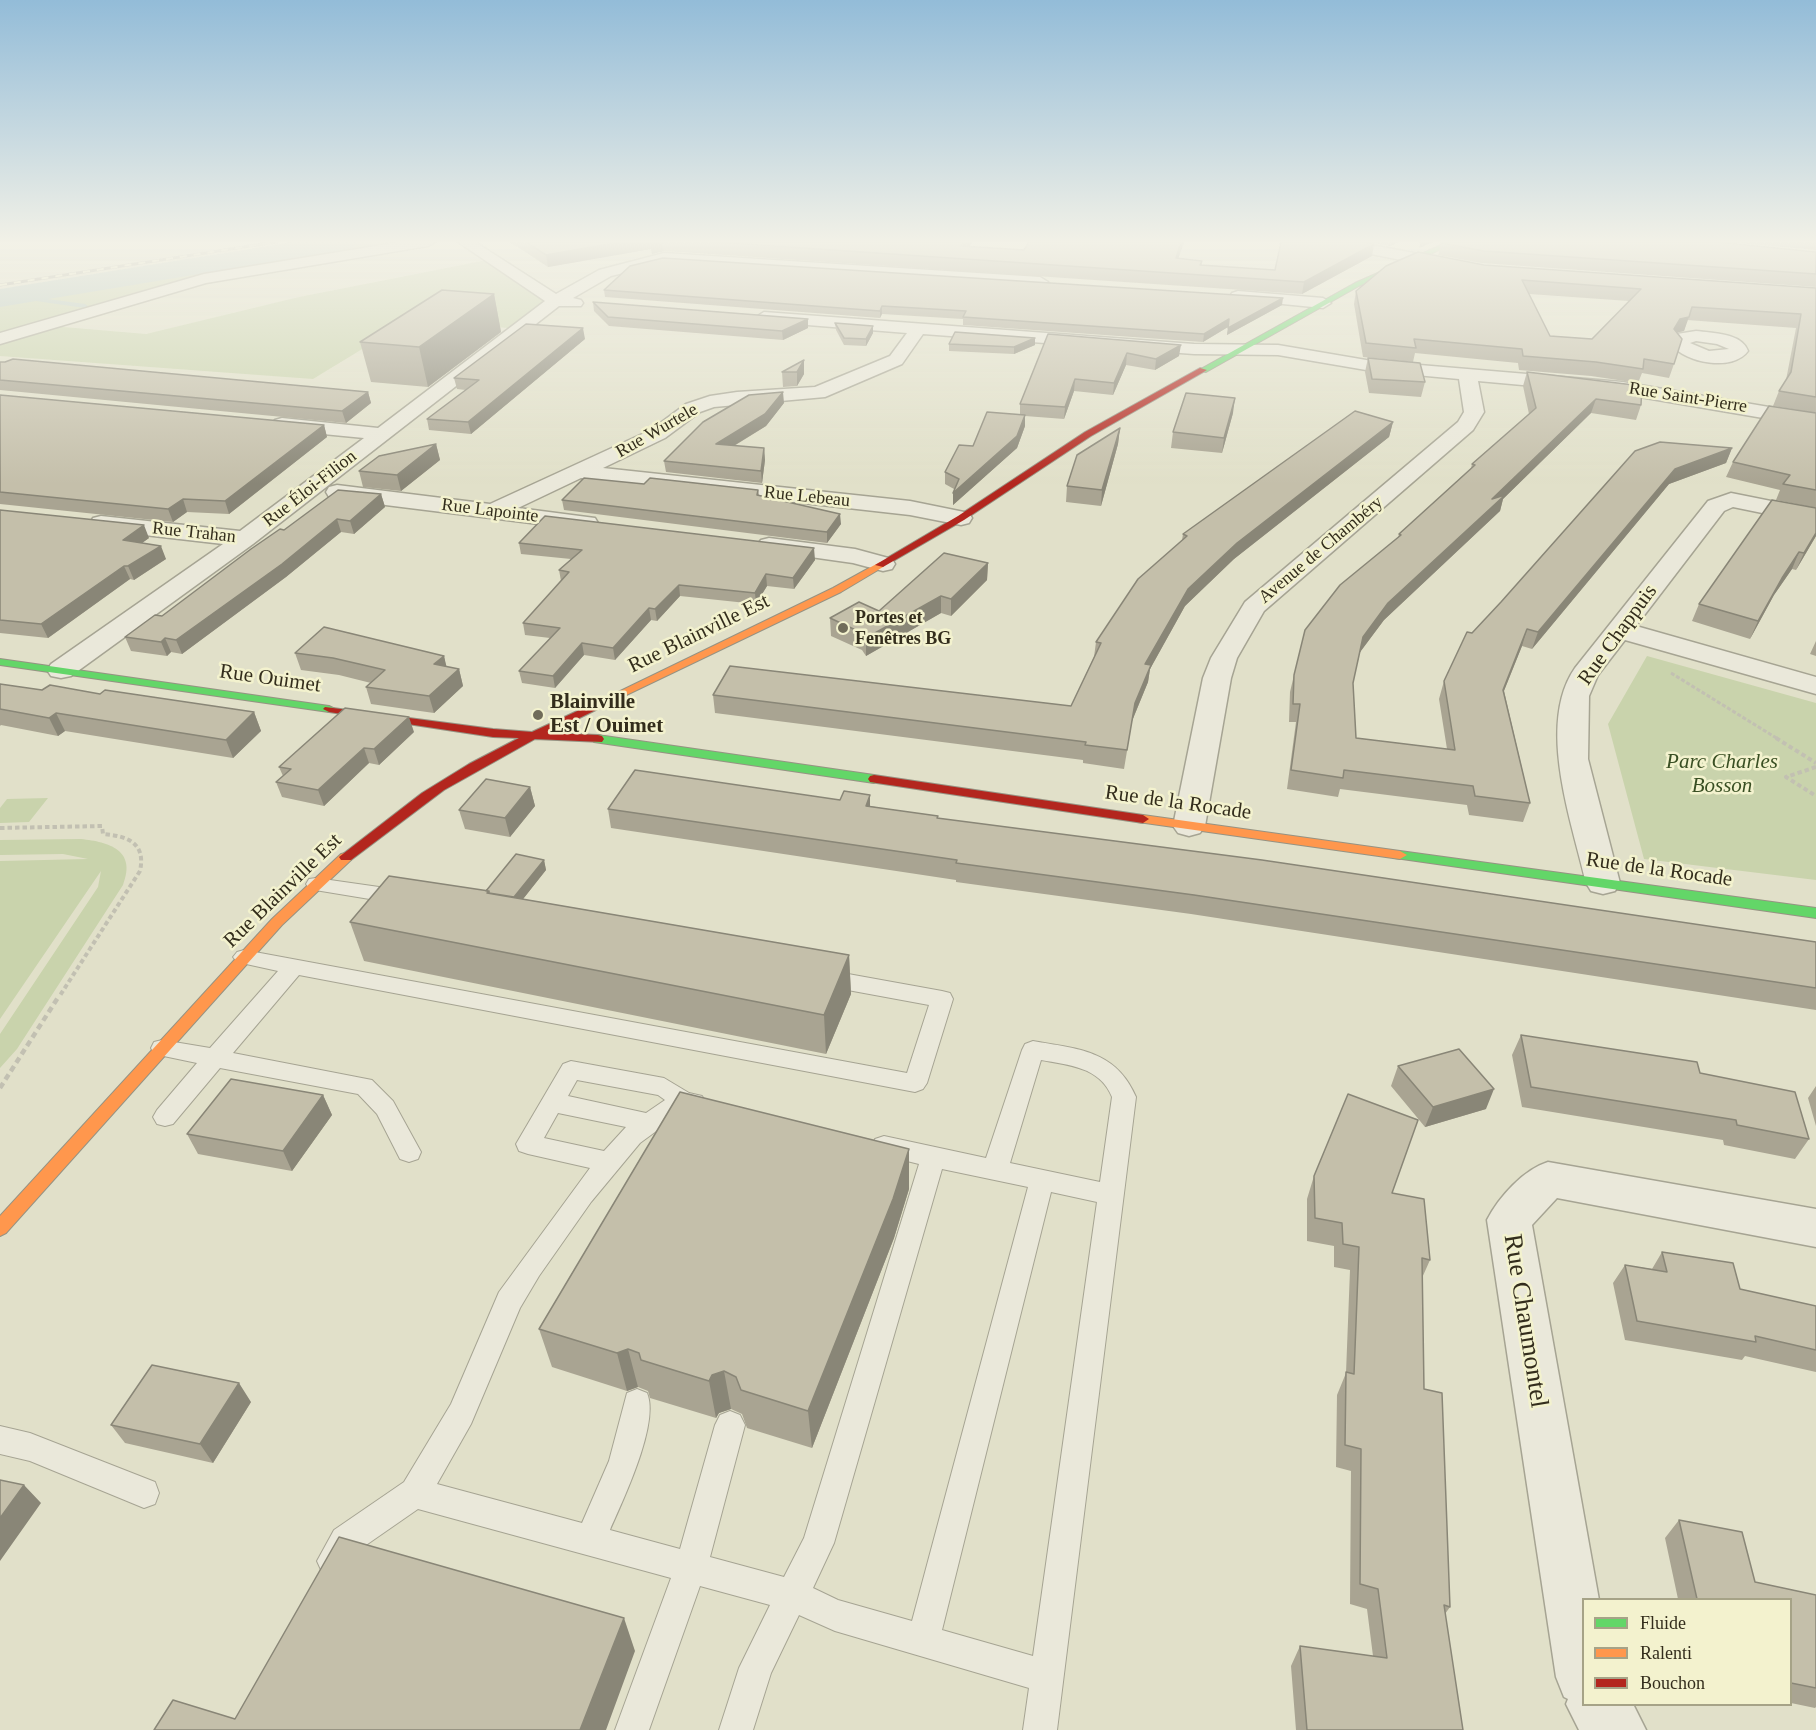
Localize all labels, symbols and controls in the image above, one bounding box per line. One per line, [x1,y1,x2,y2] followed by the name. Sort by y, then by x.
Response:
[1627,378,1749,418] street label: Rue Saint-Pierre
[612,399,702,463] street label: Rue Wurtele
[259,446,361,532] street label: Rue Éloi-Filion
[763,482,851,512] street label: Rue Lebeau
[1254,492,1388,608] street label: Avenue de Chambéry
[440,494,540,528] street label: Rue Lapointe
[151,518,237,548] street label: Rue Trahan
[1573,580,1663,690] street label: Rue Chappuis
[624,589,774,679] street label: Rue Blainville Est
[855,607,951,650] place label: Portes et Fenêtres BG
[836,621,850,635] marker: Portes et Fenêtres BG
[218,659,322,699] street label: Rue Ouimet
[550,690,663,740] place label: Blainville Est / Ouimet
[531,708,545,722] marker: Blainville Est / Ouimet
[1666,749,1778,799] park label: Parc Charles Bosson
[1103,780,1253,826] street label: Rue de la Rocade
[219,828,347,954] street label: Rue Blainville Est
[1584,847,1734,893] street label: Rue de la Rocade
[1496,1232,1554,1410] street label: Rue Chaumontel
[1582,1598,1792,1706] legend
[1640,1613,1686,1633] text: Fluide
[1640,1643,1692,1663] text: Ralenti
[1640,1673,1705,1693] text: Bouchon

